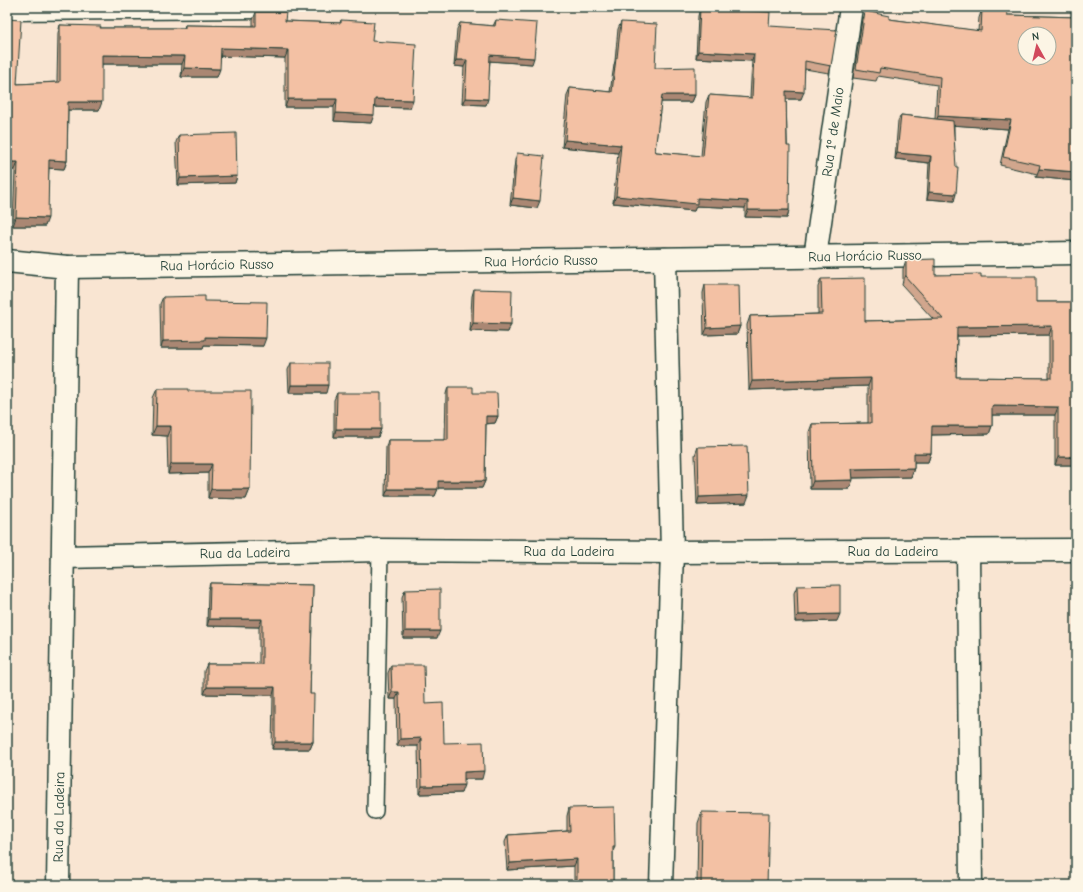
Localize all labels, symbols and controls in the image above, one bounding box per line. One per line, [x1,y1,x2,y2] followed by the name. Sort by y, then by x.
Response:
[1017,26,1057,66] north arrow
[1031,30,1040,44] text: N
[818,86,848,178] street label: Rua 1º de Maio
[808,247,922,265] street label: Rua Horácio Russo
[484,252,598,270] street label: Rua Horácio Russo
[160,256,274,274] street label: Rua Horácio Russo
[524,543,614,560] street label: Rua da Ladeira
[848,543,938,560] street label: Rua da Ladeira
[199,544,291,562] street label: Rua da Ladeira
[50,771,68,863] street label: Rua da Ladeira

